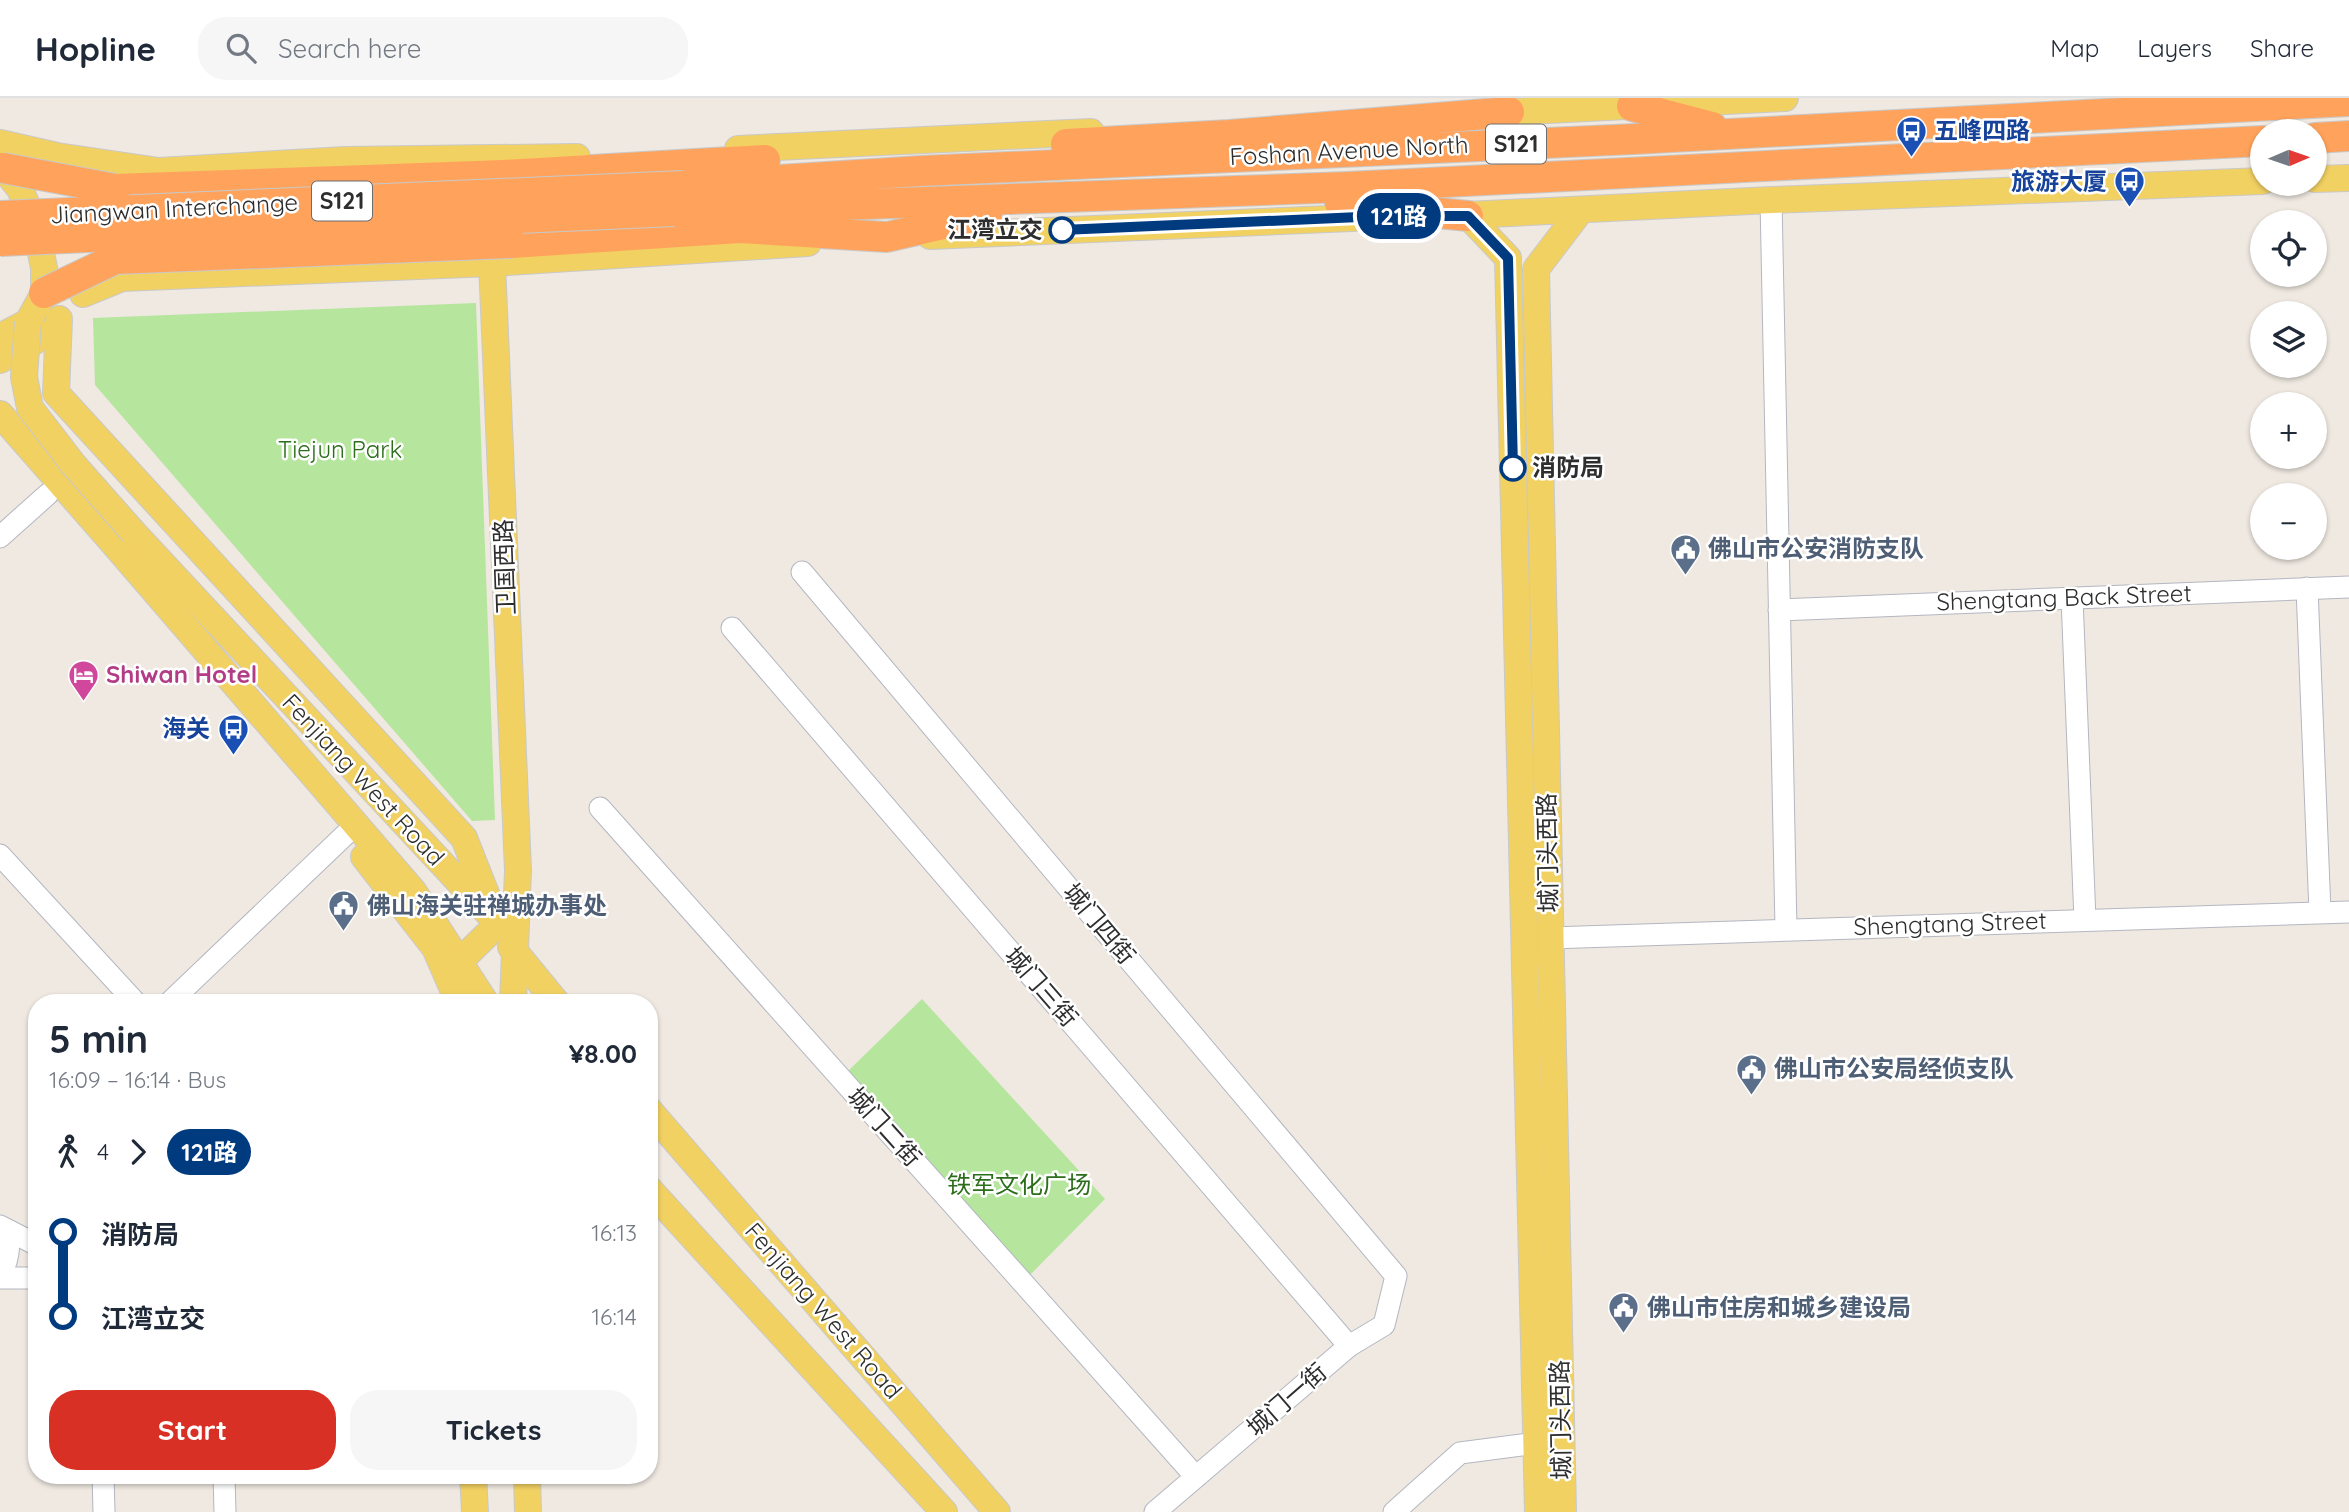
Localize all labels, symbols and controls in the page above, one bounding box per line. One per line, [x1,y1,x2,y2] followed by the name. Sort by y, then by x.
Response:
[198,17,688,80] search box
[35,28,156,69] text: Hopline
[222,29,260,67] icon: search
[278,32,421,65] text: Search here
[2050,33,2099,63] text: Map
[2137,33,2212,63] text: Layers
[2250,33,2314,63] text: Share
[1894,114,1928,158] bus stop icon: 五峰四路
[1934,115,2030,145] place label: 五峰四路
[2250,119,2328,196] north arrow
[2250,119,2327,560] map controls
[1486,124,1546,164] road number: S121
[1229,129,1469,171] street label: Foshan Avenue North
[2113,165,2147,209] bus stop icon: 旅游大厦
[2011,166,2107,196] place label: 旅游大厦
[312,181,372,220] road number: S121
[49,187,299,229] street label: Jiangwan Interchange
[1350,193,1448,239] line badge: 121路
[1371,201,1427,231] text: 121路
[2250,210,2327,287] button: locate
[947,214,1043,244] place label: 江湾立交
[1049,217,1075,243] marker: 江湾立交
[2250,301,2327,378] button: layers
[2250,392,2327,469] button: +
[278,434,402,464] park label: Tiejun Park
[1532,452,1604,482] place label: 消防局
[1500,455,1526,481] marker: 消防局
[2250,483,2327,560] button: −
[487,519,521,616] street label: 卫国西路
[1668,532,1702,576] public building icon: 佛山市公安消防支队
[1708,533,1924,563] place label: 佛山市公安消防支队
[1936,578,2192,616] street label: Shengtang Back Street
[66,658,100,702] hotel icon: Shiwan Hotel
[106,659,257,689] place label: Shiwan Hotel
[276,687,451,871] street label: Fenjiang West Road
[216,712,250,756] bus stop icon: 海关
[162,713,210,743] place label: 海关
[1531,793,1563,913] street label: 城门头西路
[1057,877,1142,970] street label: 城门四街
[327,889,361,933] public building icon: 佛山海关驻禅城办事处
[367,890,607,920] place label: 佛山海关驻禅城办事处
[1853,905,2047,941] street label: Shengtang Street
[999,940,1085,1032] street label: 城门三街
[49,1015,148,1063] text: 5 min
[569,1037,637,1070] text: ¥8.00
[1734,1052,1768,1096] public building icon: 佛山市公安局经侦支队
[1774,1053,2014,1083] place label: 佛山市公安局经侦支队
[49,1065,226,1094] text: 16:09 – 16:14 · Bus
[841,1081,928,1172] street label: 城门二街
[49,1133,87,1171] icon: walk
[119,1133,157,1171] icon: forward
[97,1137,109,1166] text: 4
[181,1137,237,1167] text: 121路
[947,1169,1091,1199] park label: 铁军文化广场
[739,1216,909,1405] street label: Fenjiang West Road
[101,1218,179,1251] text: 消防局
[591,1218,637,1247] text: 16:13
[1607,1291,1641,1335] public building icon: 佛山市住房和城乡建设局
[1647,1292,1911,1322] place label: 佛山市住房和城乡建设局
[101,1302,205,1335] text: 江湾立交
[592,1302,637,1331] text: 16:14
[1240,1356,1332,1442] street label: 城门一街
[1544,1360,1576,1480] street label: 城门头西路
[49,1390,336,1470] button: Start
[350,1390,637,1470] button: Tickets

